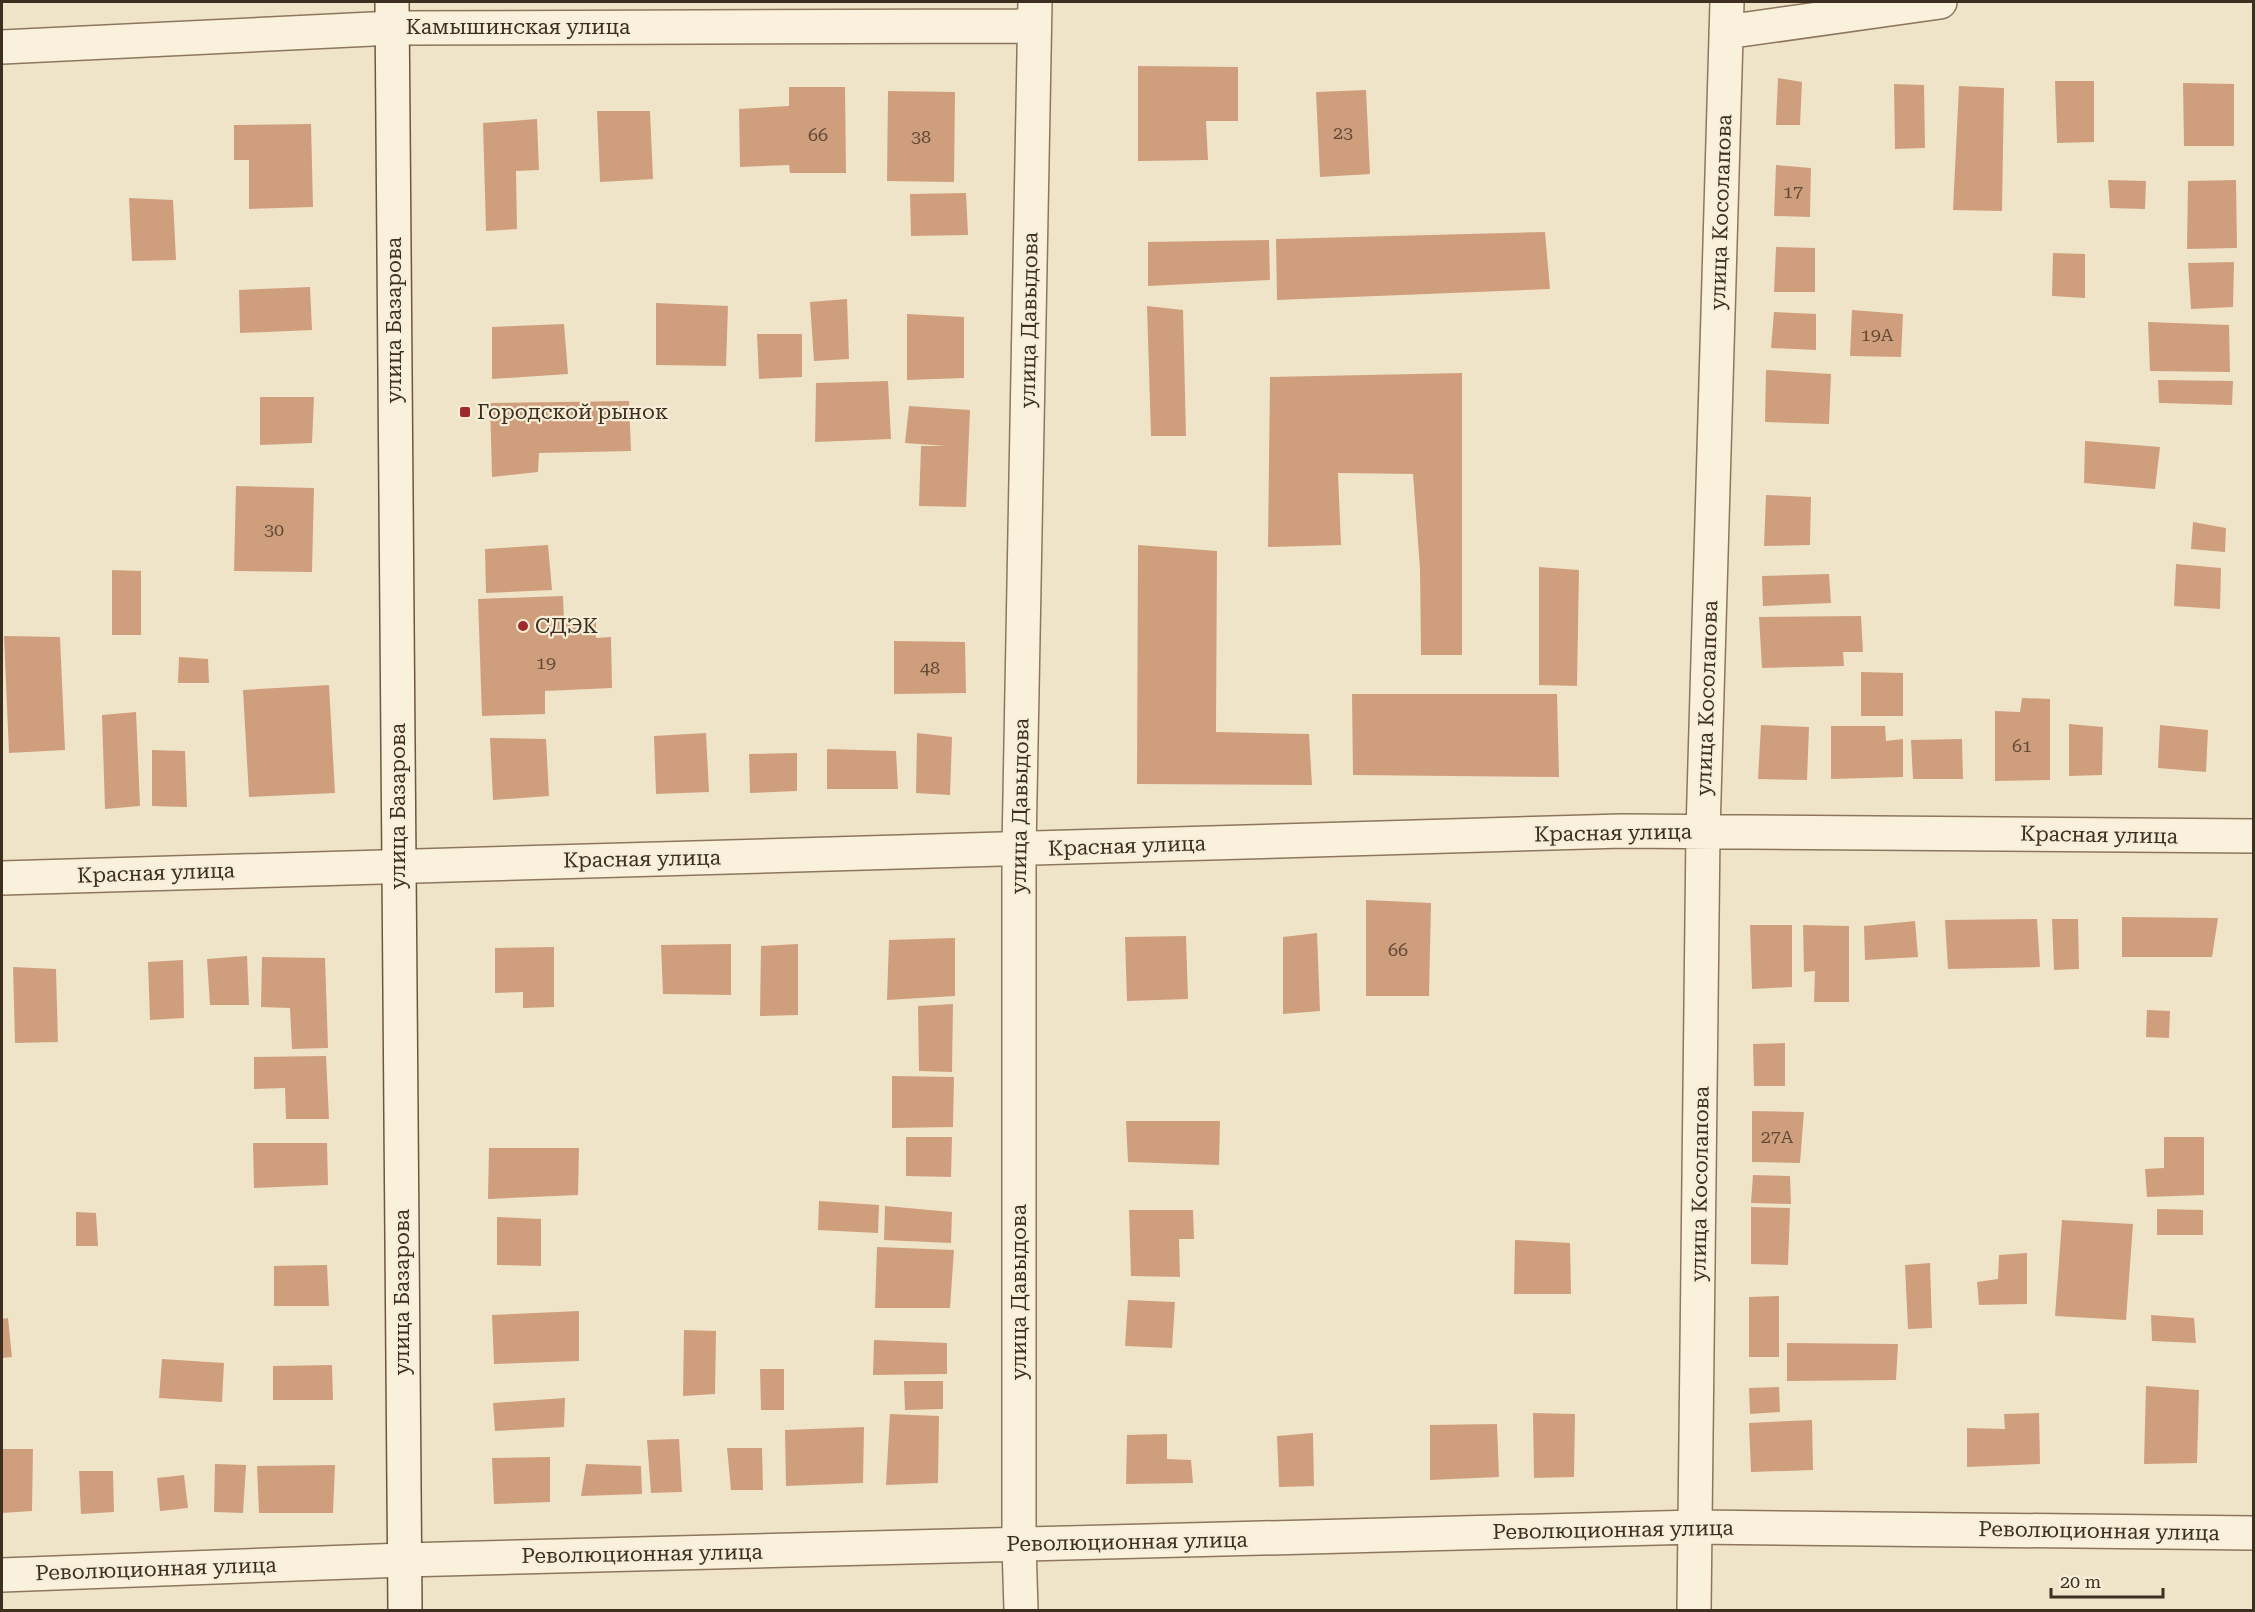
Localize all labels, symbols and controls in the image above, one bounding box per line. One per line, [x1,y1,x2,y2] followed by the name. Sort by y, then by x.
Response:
[406,15,631,39] street label: Камышинская улица
[1706,113,1736,310] street label: улица Косолапова
[1333,122,1353,143] house number: 23
[808,124,828,145] house number: 66
[911,126,931,147] house number: 38
[1783,181,1803,202] house number: 17
[1015,231,1043,408] street label: улица Давыдова
[382,236,406,403] street label: улица Базарова
[1861,324,1894,345] house number: 19А
[477,400,668,424] place label: Городской рынок
[458,405,472,419] marker: Городской рынок
[264,519,284,540] house number: 30
[1692,599,1722,796] street label: улица Косолапова
[535,614,598,638] place label: СДЭК
[516,619,530,633] marker: СДЭК
[536,652,556,673] house number: 19
[920,657,940,678] house number: 48
[1006,717,1034,894] street label: улица Давыдова
[386,722,410,889] street label: улица Базарова
[2012,735,2032,756] house number: 61
[1534,820,1693,846] street label: Красная улица
[2020,822,2179,848] street label: Красная улица
[1048,831,1207,861] street label: Красная улица
[563,846,722,872] street label: Красная улица
[77,858,236,888] street label: Красная улица
[1388,939,1408,960] house number: 66
[1686,1085,1714,1282] street label: улица Косолапова
[1761,1126,1794,1147] house number: 27А
[1007,1203,1031,1380] street label: улица Давыдова
[390,1208,414,1375] street label: улица Базарова
[1492,1516,1735,1544] street label: Революционная улица
[1978,1517,2221,1545] street label: Революционная улица
[1006,1528,1249,1556] street label: Революционная улица
[521,1540,764,1568] street label: Революционная улица
[35,1553,278,1585] street label: Революционная улица
[2051,1561,2164,1599] scale bar
[2060,1571,2101,1592] text: 20 m

